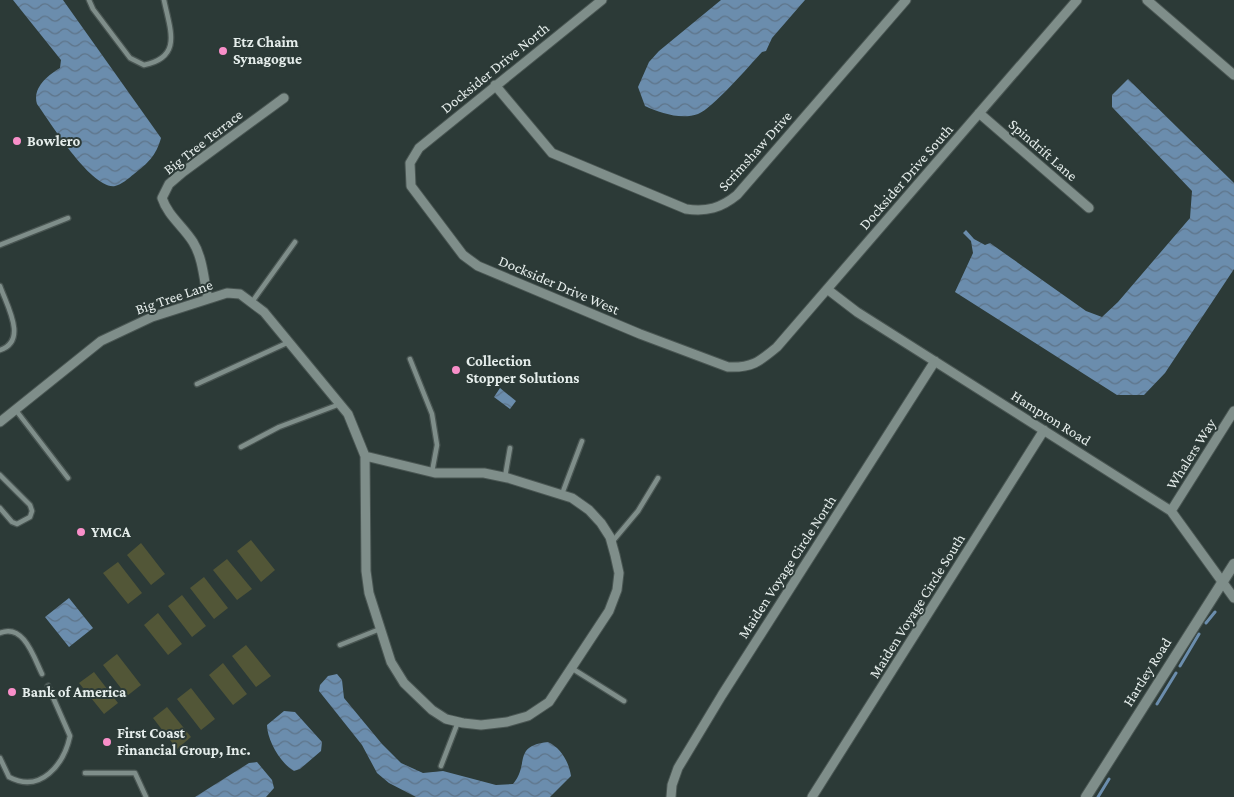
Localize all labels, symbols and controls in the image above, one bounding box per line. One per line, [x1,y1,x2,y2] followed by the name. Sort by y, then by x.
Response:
[438,20,552,116] street label: Docksider Drive North
[233,34,302,67] place label: Etz Chaim Synagogue
[217,45,229,57] marker: Etz Chaim Synagogue
[160,106,247,179] street label: Big Tree Terrace
[715,108,795,194] street label: Scrimshaw Drive
[1005,116,1081,185] street label: Spindrift Lane
[856,121,956,233] street label: Docksider Drive South
[27,133,80,149] place label: Bowlero
[11,135,23,147] marker: Bowlero
[496,252,623,318] street label: Docksider Drive West
[133,276,215,319] street label: Big Tree Lane
[466,353,579,386] place label: Collection Stopper Solutions
[450,364,462,376] marker: Collection Stopper Solutions
[1008,387,1094,450] street label: Hampton Road
[1163,416,1220,493] street label: Whalers Way
[735,493,840,642] street label: Maiden Voyage Circle North
[91,524,132,540] place label: YMCA
[75,526,87,538] marker: YMCA
[866,531,969,682] street label: Maiden Voyage Circle South
[1120,635,1175,710] street label: Hartley Road
[22,684,127,700] place label: Bank of America
[6,686,18,698] marker: Bank of America
[117,725,251,758] place label: First Coast Financial Group, Inc.
[101,736,113,748] marker: First Coast Financial Group, Inc.

